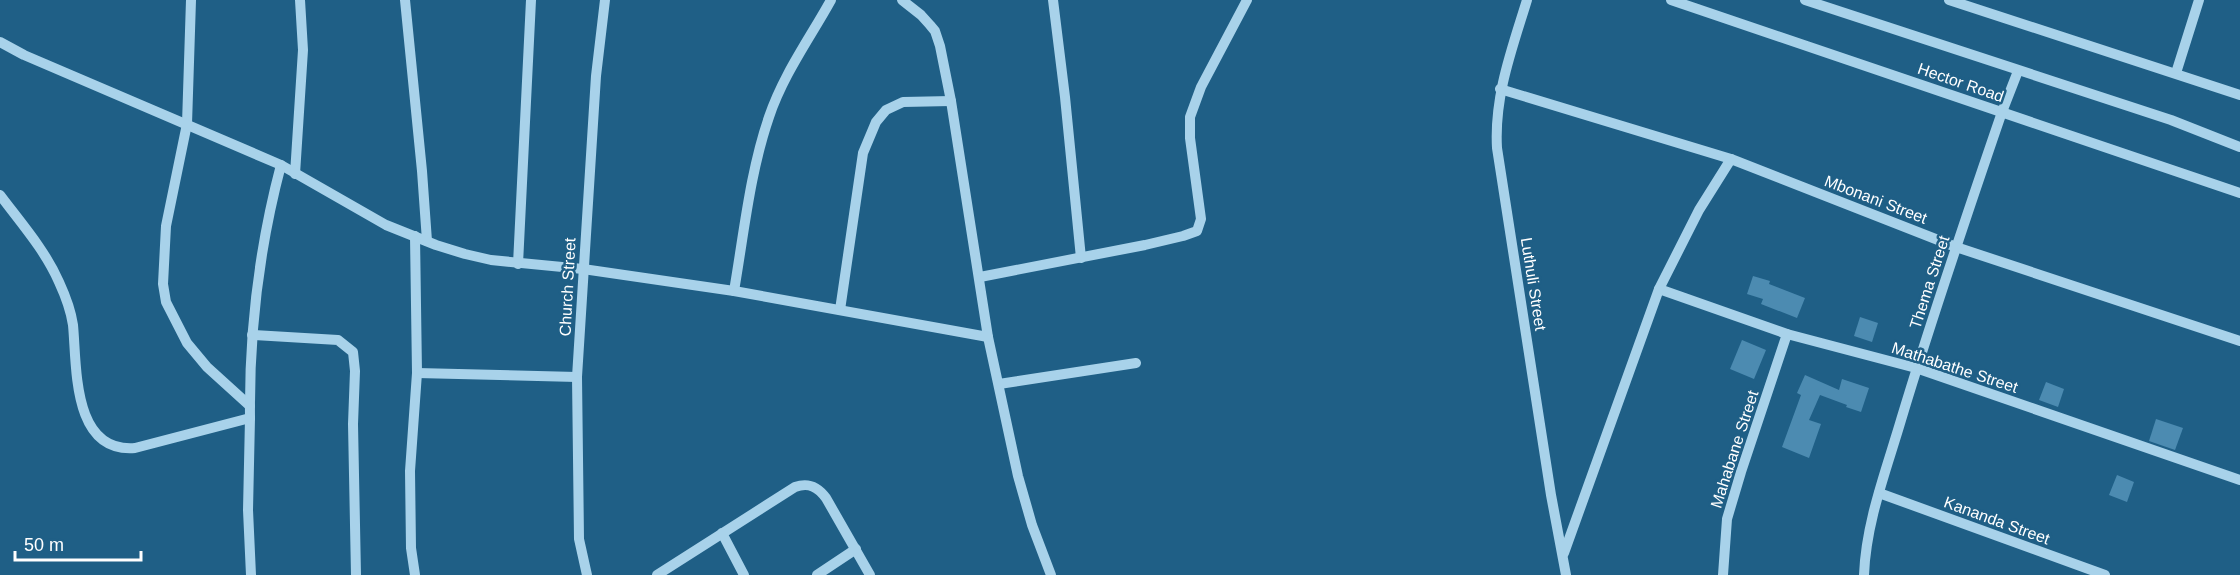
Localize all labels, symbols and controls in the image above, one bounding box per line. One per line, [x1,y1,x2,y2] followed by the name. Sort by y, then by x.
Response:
[1916,60,2006,105] street label: Hector Road
[1822,172,1930,227] street label: Mbonani Street
[1906,233,1953,331] street label: Thema Street
[1518,236,1549,333] street label: Luthuli Street
[556,237,579,337] street label: Church Street
[1890,339,2021,396] street label: Mathabathe Street
[1707,388,1762,510] street label: Mahabane Street
[1942,493,2052,548] street label: Kananda Street
[15,524,141,562] scale bar
[24,535,64,555] text: 50 m

